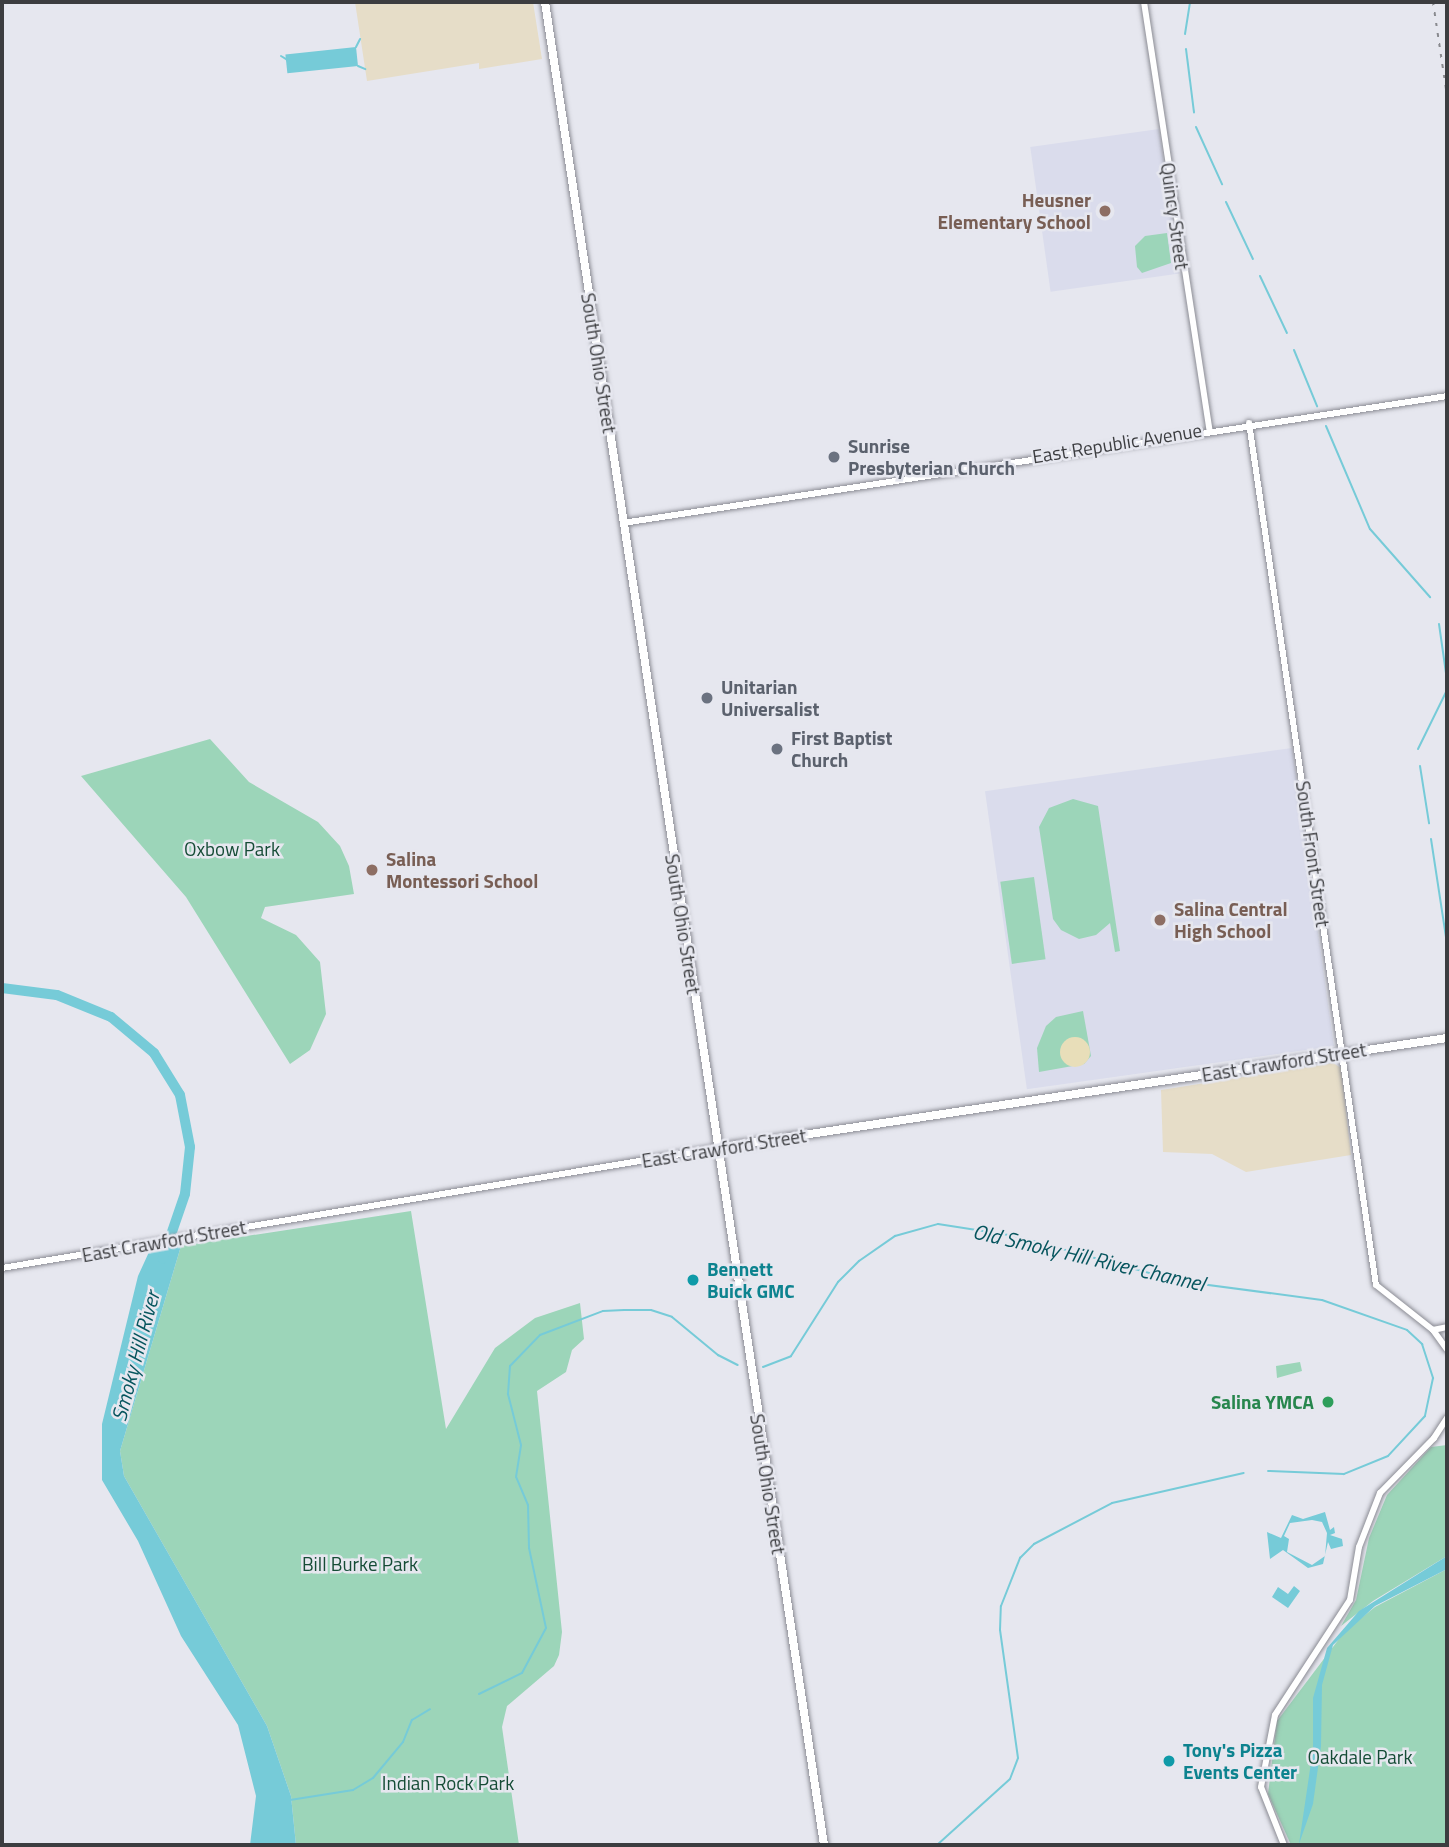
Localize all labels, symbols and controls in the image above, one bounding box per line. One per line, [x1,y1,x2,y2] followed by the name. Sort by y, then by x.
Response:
[1156,161,1194,271] street label: Quincy Street
[937,189,1091,233] place label: Heusner Elementary School
[1097,203,1113,219] marker: Heusner Elementary School
[577,291,621,435] street label: South Ohio Street
[1031,418,1203,468] street label: East Republic Avenue
[848,435,1015,479] place label: Sunrise Presbyterian Church
[826,449,842,465] marker: Sunrise Presbyterian Church
[721,676,819,720] place label: Unitarian Universalist
[699,690,715,706] marker: Unitarian Universalist
[791,727,892,771] place label: First Baptist Church
[769,741,785,757] marker: First Baptist Church
[1291,779,1335,929] street label: South Front Street
[184,838,280,860] park label: Oxbow Park
[386,848,538,892] place label: Salina Montessori School
[661,852,705,996] street label: South Ohio Street
[364,862,380,878] marker: Salina Montessori School
[1174,898,1288,942] place label: Salina Central High School
[1152,912,1168,928] marker: Salina Central High School
[1200,1038,1368,1086] street label: East Crawford Street
[640,1124,808,1172] street label: East Crawford Street
[80,1215,248,1267] street label: East Crawford Street
[970,1218,1208,1296] water label: Old Smoky Hill River Channel
[707,1258,795,1302] place label: Bennett Buick GMC
[685,1272,701,1288] marker: Bennett Buick GMC
[106,1288,164,1424] water label: Smoky Hill River
[1211,1391,1314,1413] place label: Salina YMCA
[1320,1394,1336,1410] marker: Salina YMCA
[746,1412,790,1556] street label: South Ohio Street
[302,1553,418,1575] park label: Bill Burke Park
[1183,1739,1297,1783] place label: Tony's Pizza Events Center
[1307,1746,1413,1768] park label: Oakdale Park
[1161,1753,1177,1769] marker: Tony's Pizza Events Center
[382,1772,514,1794] park label: Indian Rock Park

